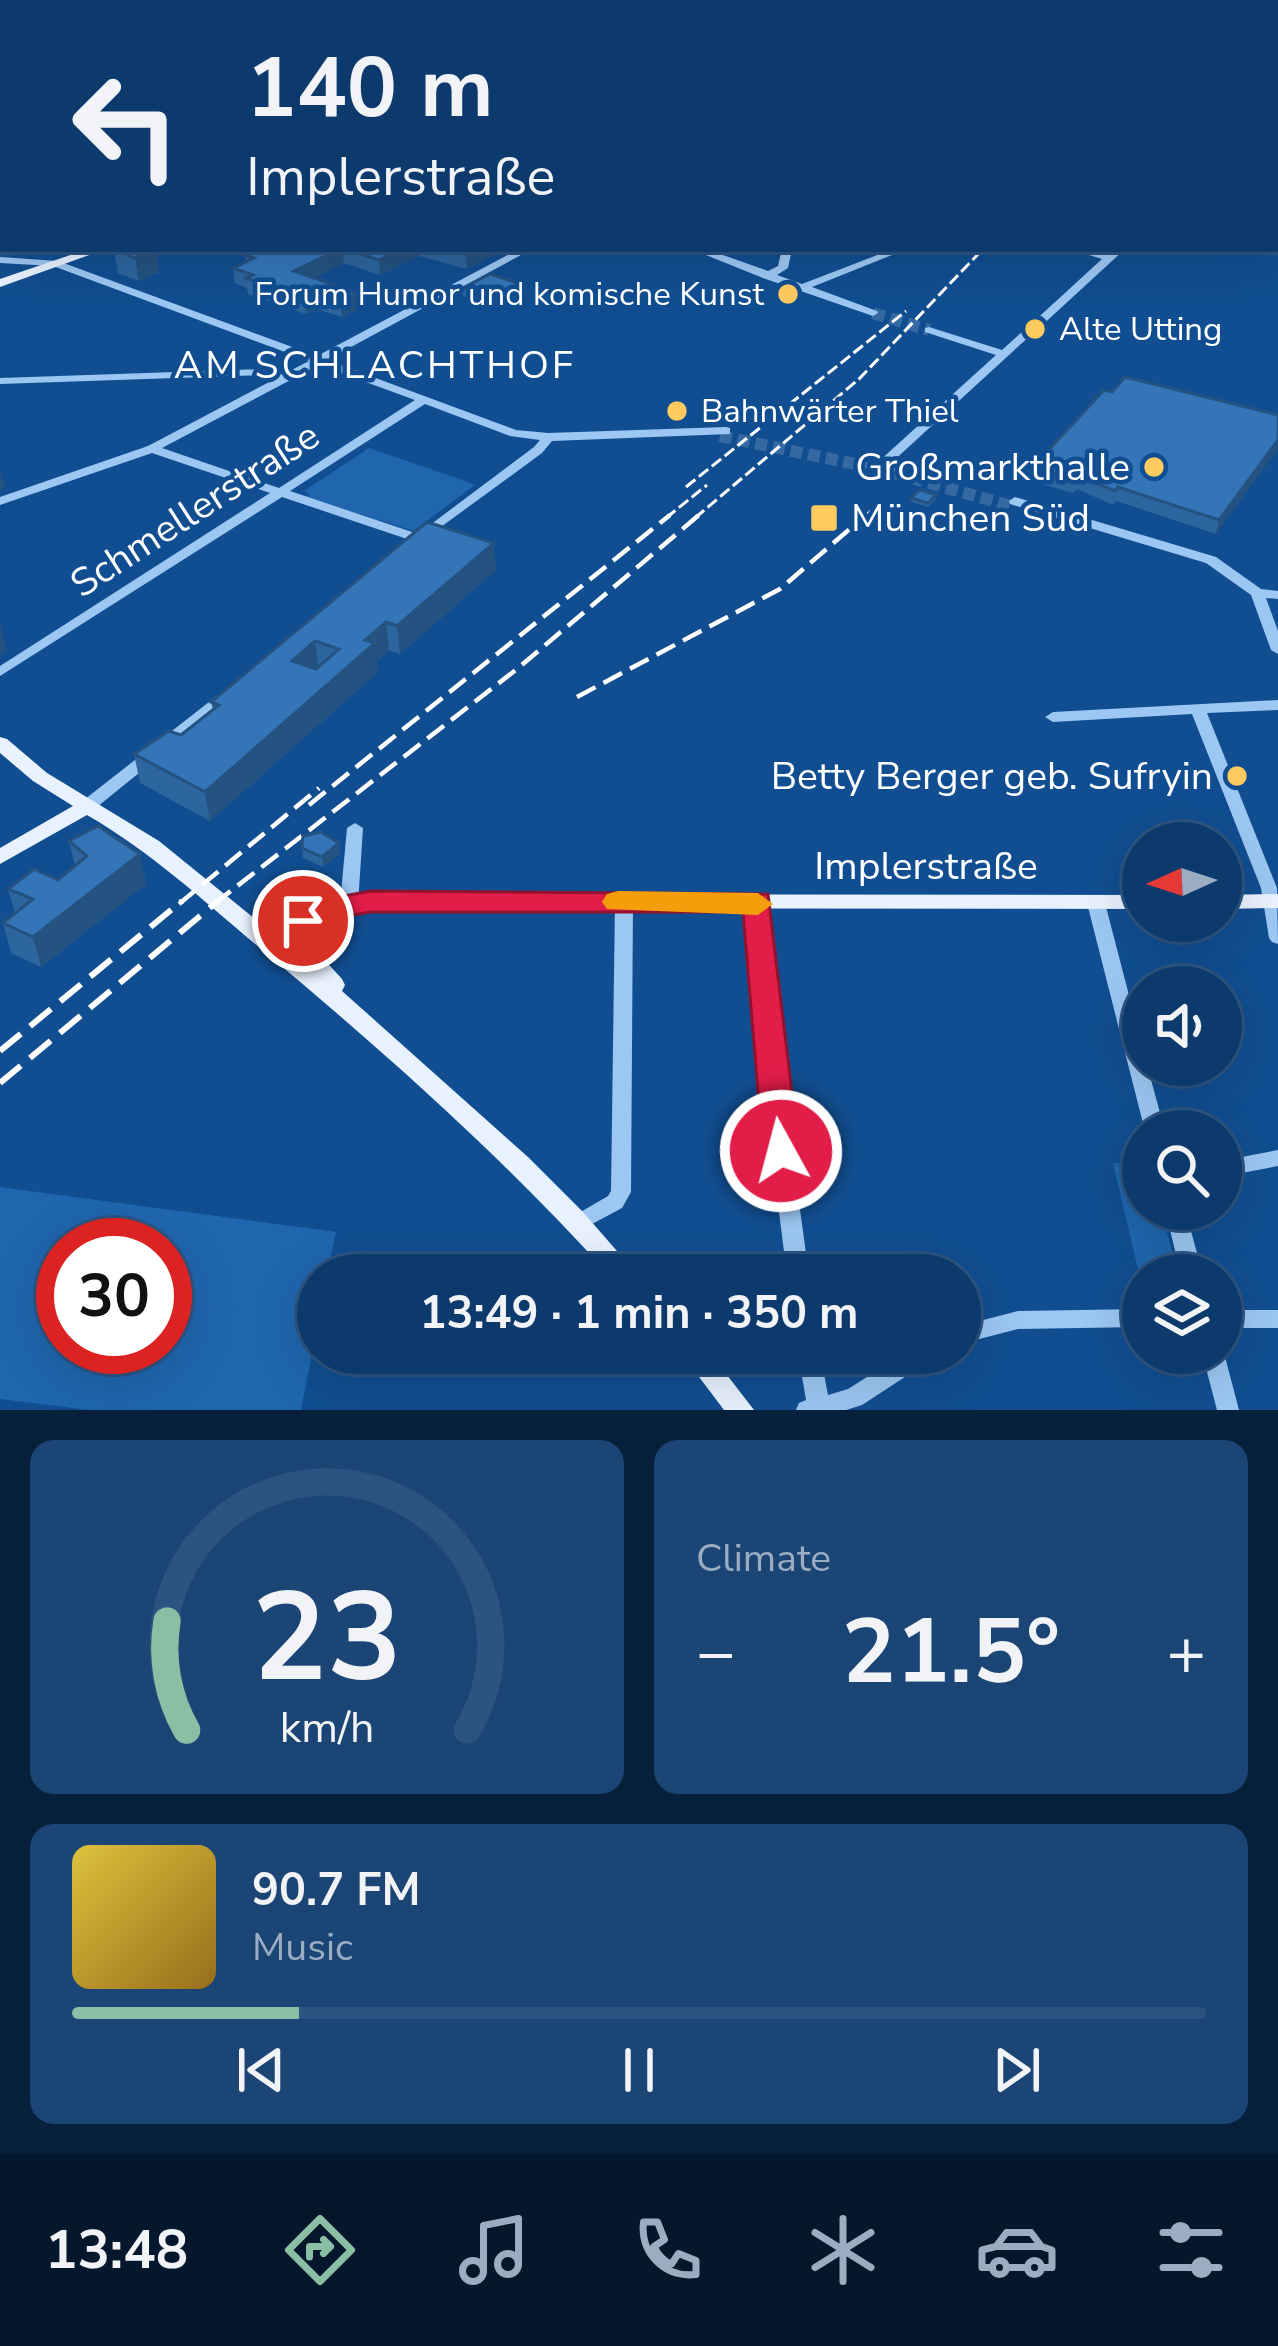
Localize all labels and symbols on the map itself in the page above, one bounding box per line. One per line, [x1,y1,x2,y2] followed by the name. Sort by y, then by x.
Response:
[255,272,764,317] place label: Forum Humor und komische Kunst
[775,281,801,307] marker: Forum Humor und komische Kunst
[1059,307,1222,352] place label: Alte Utting
[1022,316,1048,342] marker: Alte Utting
[174,339,576,392] district label: AM SCHLACHTHOF
[701,389,959,434] place label: Bahnwärter Thiel
[664,398,690,424] marker: Bahnwärter Thiel
[60,410,330,610] street label: Schmellerstraße
[855,441,1130,494] place label: Großmarkthalle
[1141,454,1167,480] marker: Großmarkthalle
[851,492,1090,545] place label: München Süd
[808,502,840,534] marker: München Süd
[771,750,1213,803] place label: Betty Berger geb. Sufryin
[1224,763,1250,789] marker: Betty Berger geb. Sufryin
[1122,822,1242,942] north arrow
[814,840,1038,893] street label: Implerstraße
[252,870,354,972] pin
[718,1088,844,1214] position arrow
[36,1218,192,1374] speed limit sign: 30

